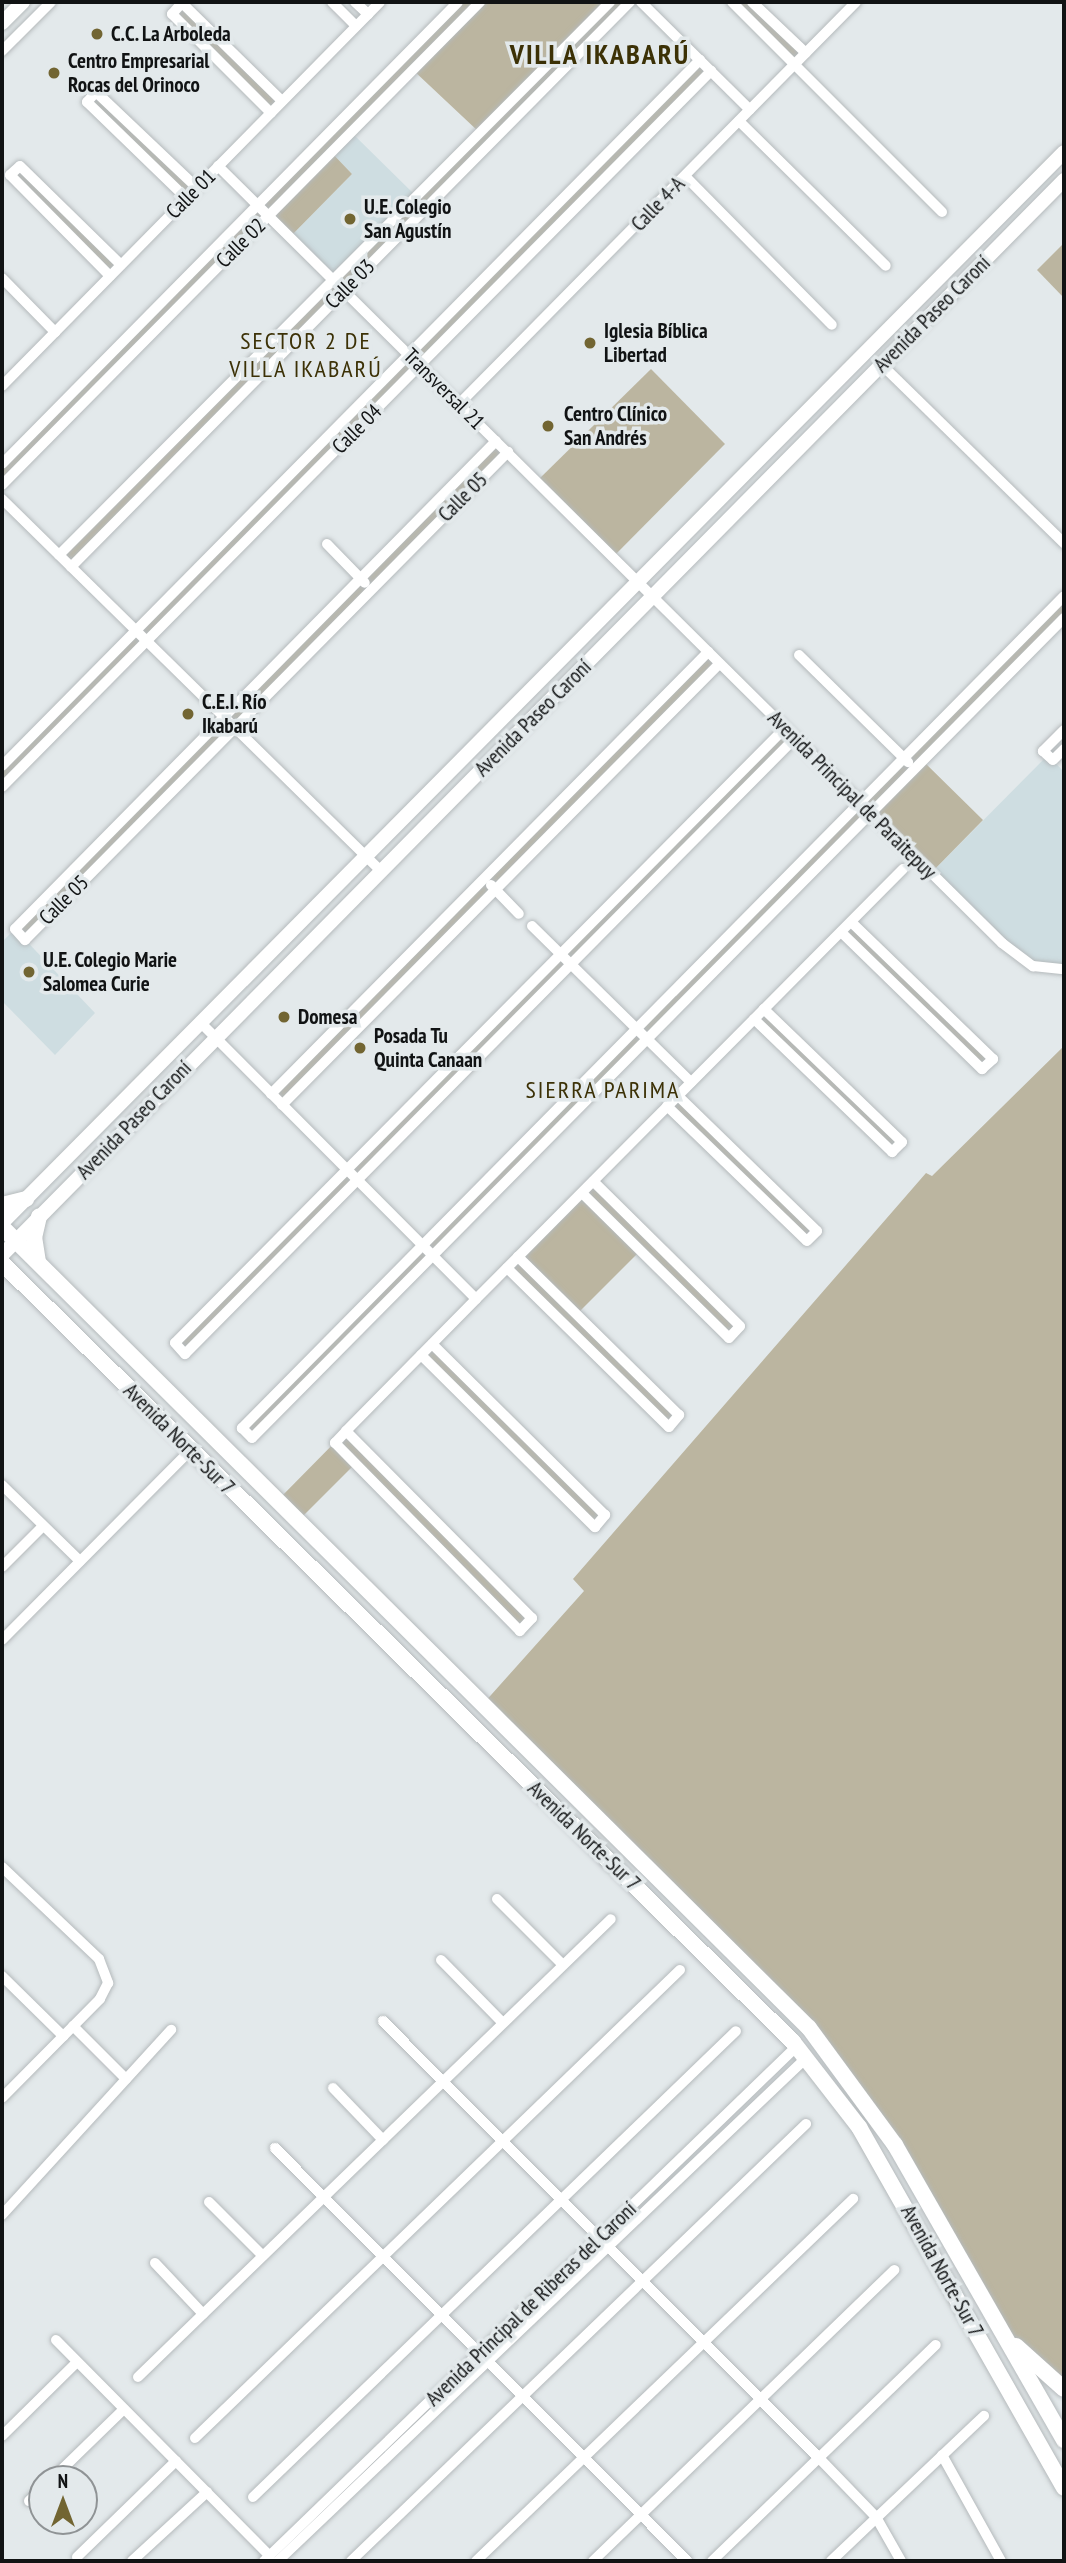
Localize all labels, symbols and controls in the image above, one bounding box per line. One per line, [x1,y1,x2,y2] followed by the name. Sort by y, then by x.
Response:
[111,21,233,47] place label: C.C. La Arboleda
[89,26,105,42] marker: C.C. La Arboleda
[511,37,689,71] district label: VILLA IKABARÚ
[68,48,209,98] place label: Centro Empresarial Rocas del Orinoco
[46,65,62,81] marker: Centro Empresarial Rocas del Orinoco
[161,164,221,224] street label: Calle 01
[626,172,690,236] street label: Calle 4-A
[364,194,453,244] place label: U.E. Colegio San Agustín
[342,211,358,227] marker: U.E. Colegio San Agustín
[211,213,271,273] street label: Calle 02
[868,250,996,378] street label: Avenida Paseo Caroní
[320,254,380,314] street label: Calle 03
[604,318,708,368] place label: Iglesia Bíblica Libertad
[231,327,381,383] district label: SECTOR 2 DE VILLA IKABARÚ
[582,335,598,351] marker: Iglesia Bíblica Libertad
[398,343,490,435] street label: Transversal 21
[327,399,387,459] street label: Calle 04
[564,401,667,451] place label: Centro Clínico San Andrés
[538,416,558,436] marker: Centro Clínico San Andrés
[433,467,493,527] street label: Calle 05
[469,654,597,782] street label: Avenida Paseo Caroní
[202,689,268,739] place label: C.E.I. Río Ikabarú
[180,706,196,722] marker: C.E.I. Río Ikabarú
[763,706,941,884] street label: Avenida Principal de Paraitepuy
[34,870,94,930] street label: Calle 05
[43,947,179,997] place label: U.E. Colegio Marie Salomea Curie
[21,964,37,980] marker: U.E. Colegio Marie Salomea Curie
[298,1004,358,1030] place label: Domesa
[276,1009,292,1025] marker: Domesa
[374,1023,483,1073] place label: Posada Tu Quinta Canaan
[352,1040,368,1056] marker: Posada Tu Quinta Canaan
[71,1056,197,1184] street label: Avenida Paseo Caroní
[527,1076,679,1104] district label: SIERRA PARIMA
[118,1378,240,1500] street label: Avenida Norte-Sur 7
[523,1776,645,1896] street label: Avenida Norte-Sur 7
[420,2197,642,2411] street label: Avenida Principal de Riberas del Caroní
[895,2201,989,2341] street label: Avenida Norte-Sur 7
[28,2465,98,2535] north arrow
[58,2469,68,2493] text: N

